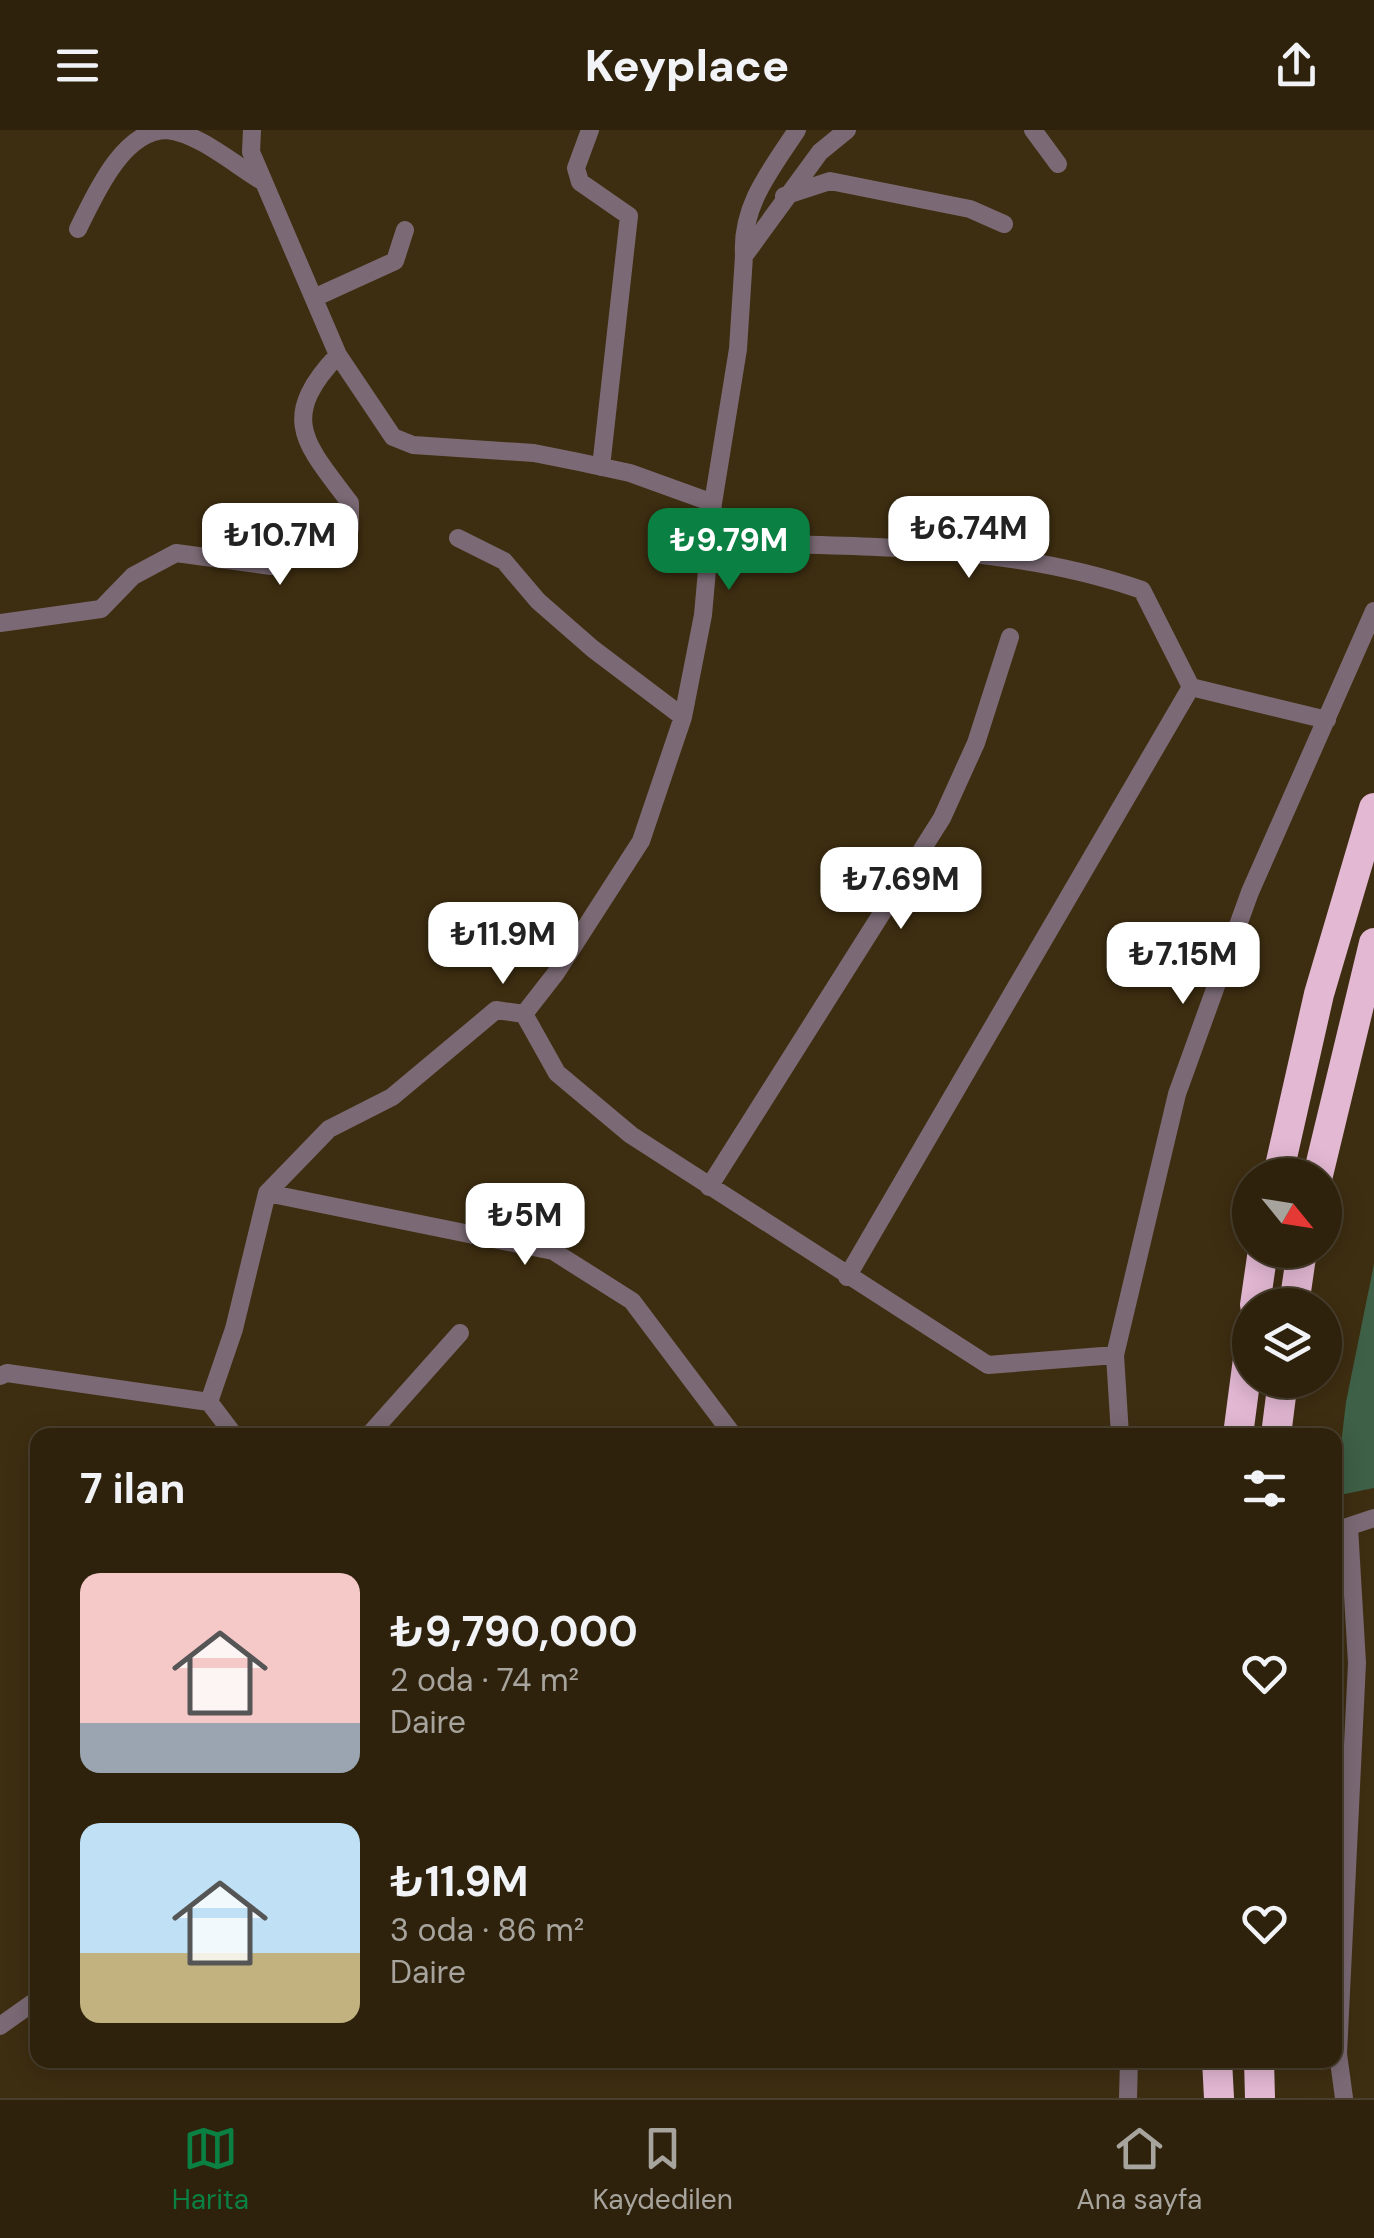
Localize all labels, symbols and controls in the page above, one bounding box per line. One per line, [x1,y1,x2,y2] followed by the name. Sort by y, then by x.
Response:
[585,36,789,95] text: Keyplace
[50,38,105,93] icon: menu
[1269,38,1324,93] icon: share
[888,496,1050,581] pin: ₺6.74M
[199,503,361,588] pin: ₺10.7M
[910,507,1028,549] text: ₺6.74M
[648,508,810,593] pin: ₺9.79M
[224,514,336,556] text: ₺10.7M
[670,519,788,561] text: ₺9.79M
[820,847,982,932] pin: ₺7.69M
[842,858,960,900] text: ₺7.69M
[422,902,584,987] pin: ₺11.9M
[450,913,556,955] text: ₺11.9M
[1102,922,1264,1007] pin: ₺7.15M
[1129,933,1237,975] text: ₺7.15M
[1232,1158,1342,1268] north arrow
[1232,1158,1342,1398] map controls
[477,1183,573,1268] pin: ₺5M
[488,1194,562,1236] text: ₺5M
[1232,1288,1342,1398] button: layers
[80,1461,185,1516] text: 7 ilan
[1237,1461,1292,1516] icon: filters
[390,1604,638,1659] text: ₺9,790,000
[160,1613,280,1733] icon: home
[1237,1646,1292,1701] icon: heart
[390,1659,579,1701] text: 2 oda · 74 m²
[390,1701,466,1743] text: Daire
[390,1854,528,1909] text: ₺11.9M
[160,1863,280,1983] icon: home
[1237,1896,1292,1951] icon: heart
[390,1909,584,1951] text: 3 oda · 86 m²
[390,1951,466,1993] text: Daire
[172,2121,249,2218] tab: Harita
[592,2121,733,2218] tab: Kaydedilen
[1076,2121,1202,2218] tab: Ana sayfa

